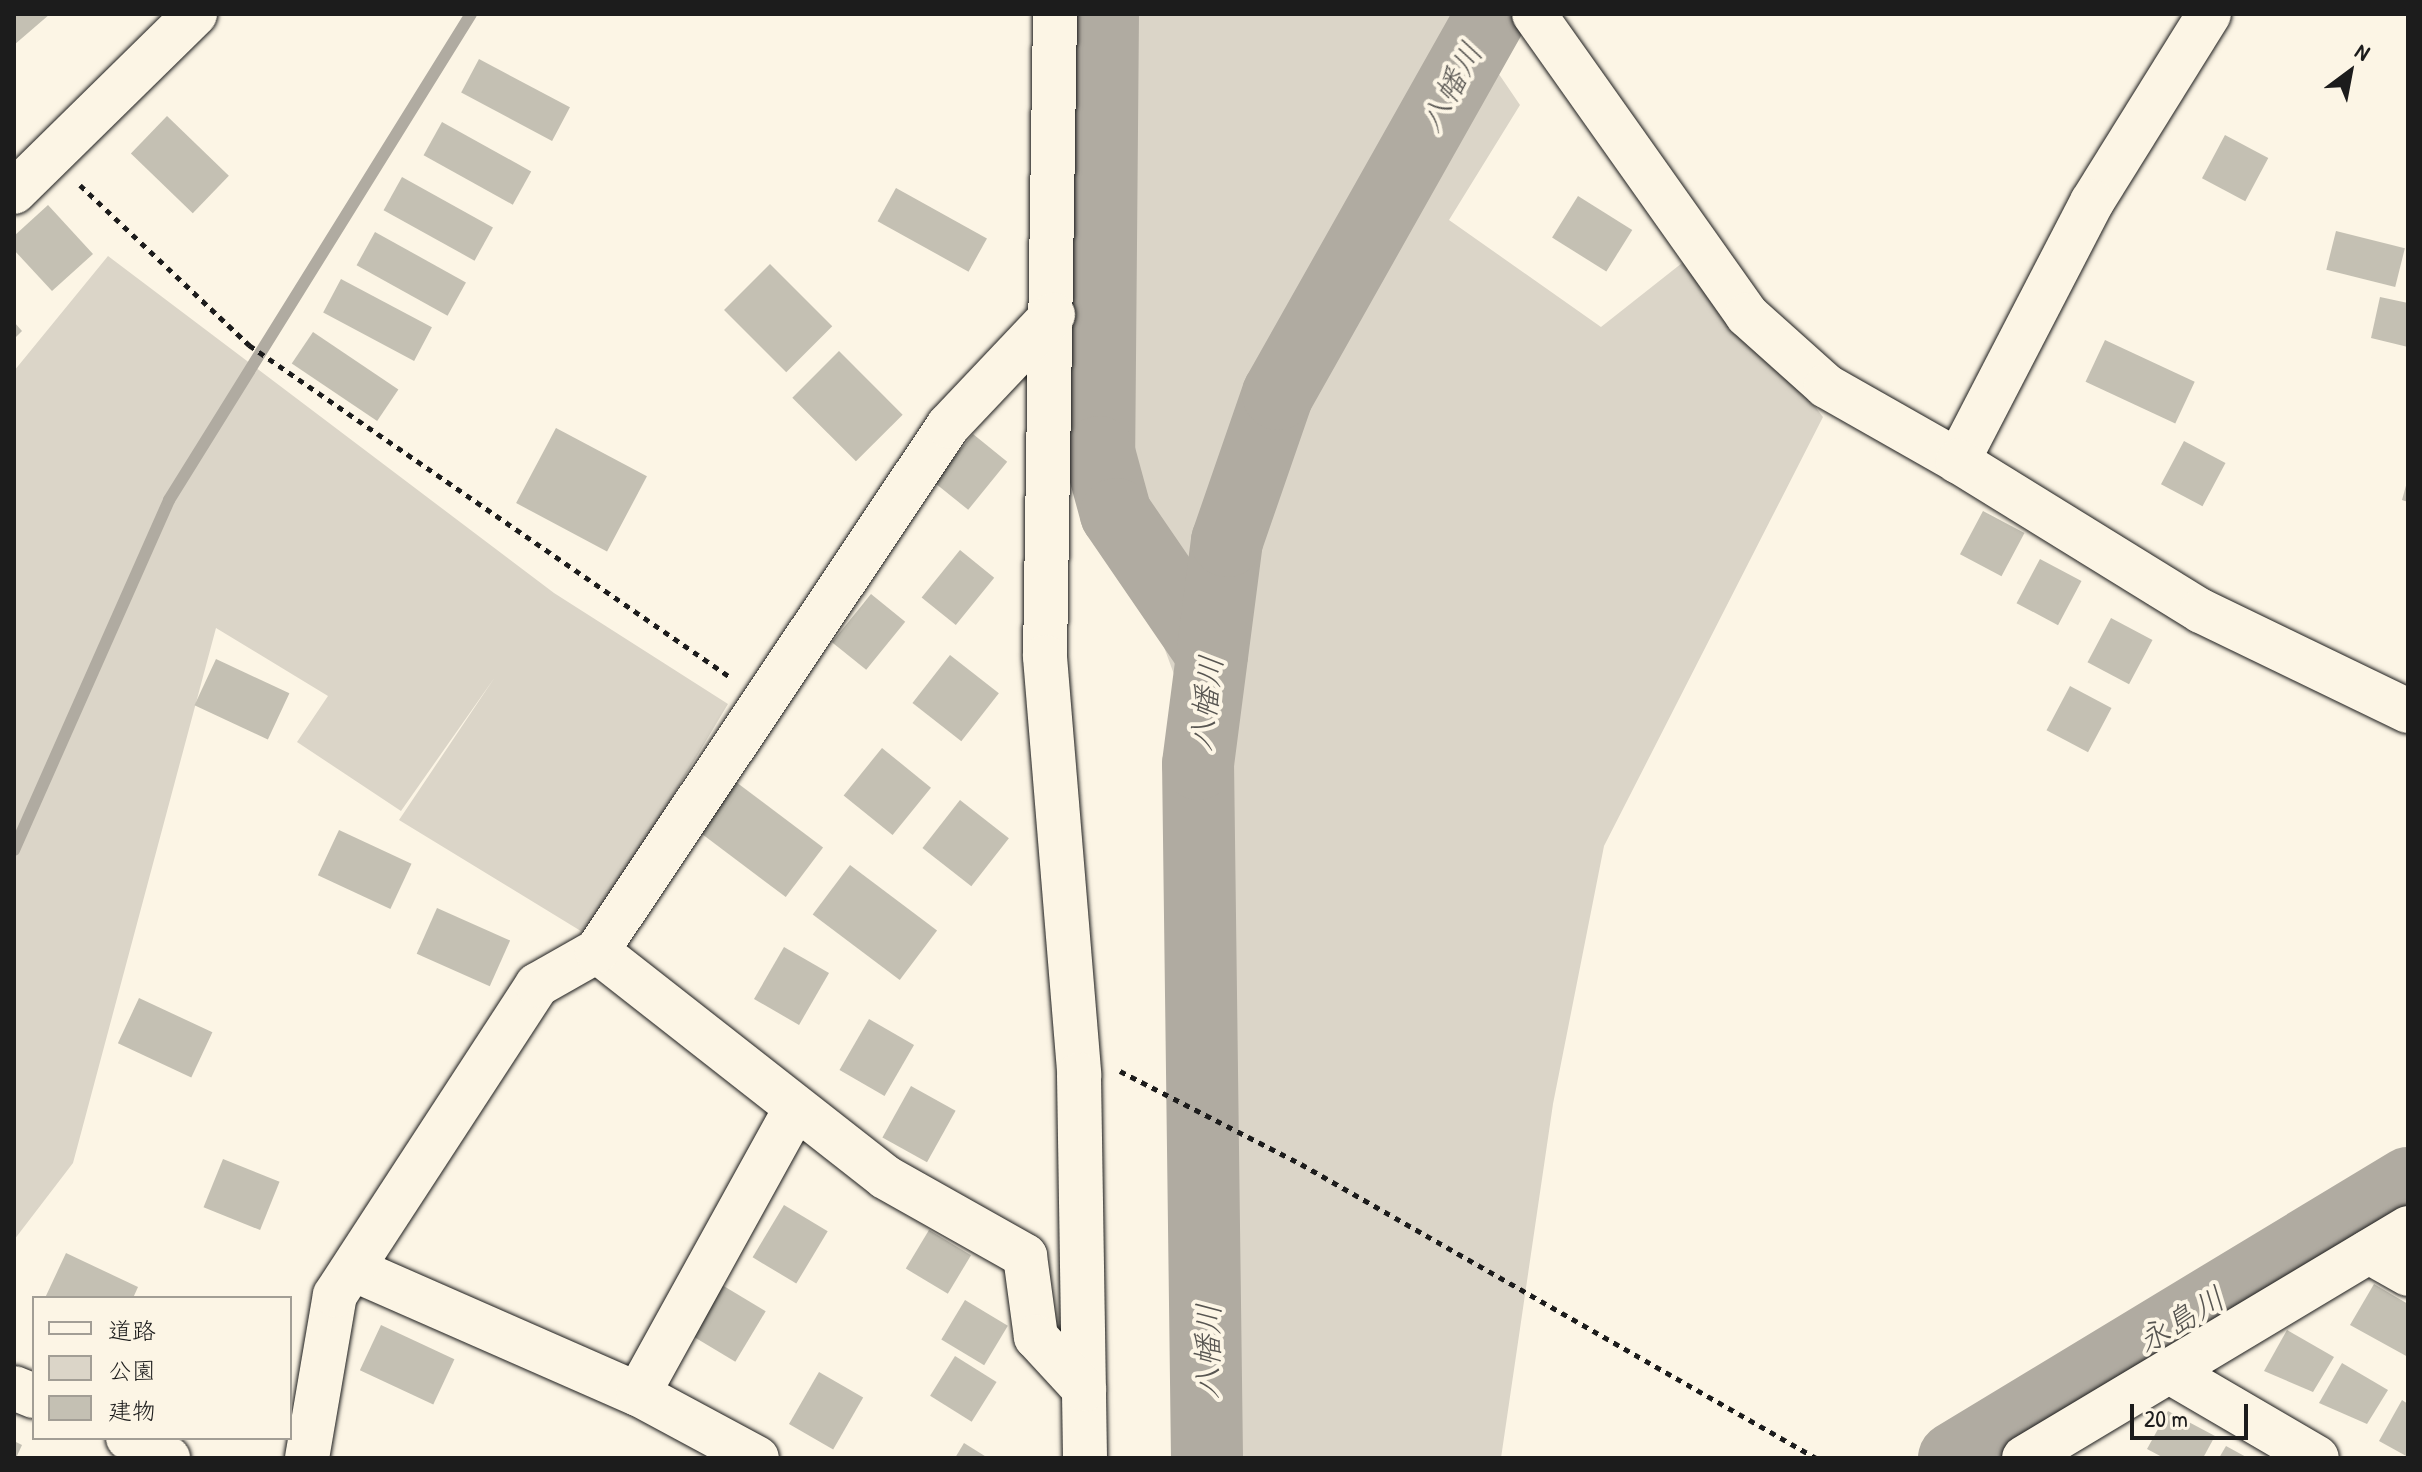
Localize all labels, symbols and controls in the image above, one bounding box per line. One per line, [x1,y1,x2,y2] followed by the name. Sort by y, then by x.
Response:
[2310,32,2390,112] north arrow
[1411,36,1491,138] water label: 八幡川
[2350,36,2376,67] text: N
[1181,653,1231,753] water label: 八幡川
[2130,1279,2232,1361] water label: 永島川
[32,1296,292,1440] legend
[1188,1303,1228,1399] water label: 八幡川
[108,1314,156,1346] text: 道路
[108,1354,156,1386] text: 公園
[2134,1388,2252,1438] scale bar
[108,1394,156,1426] text: 建物
[2144,1402,2188,1434] text: 20 m

